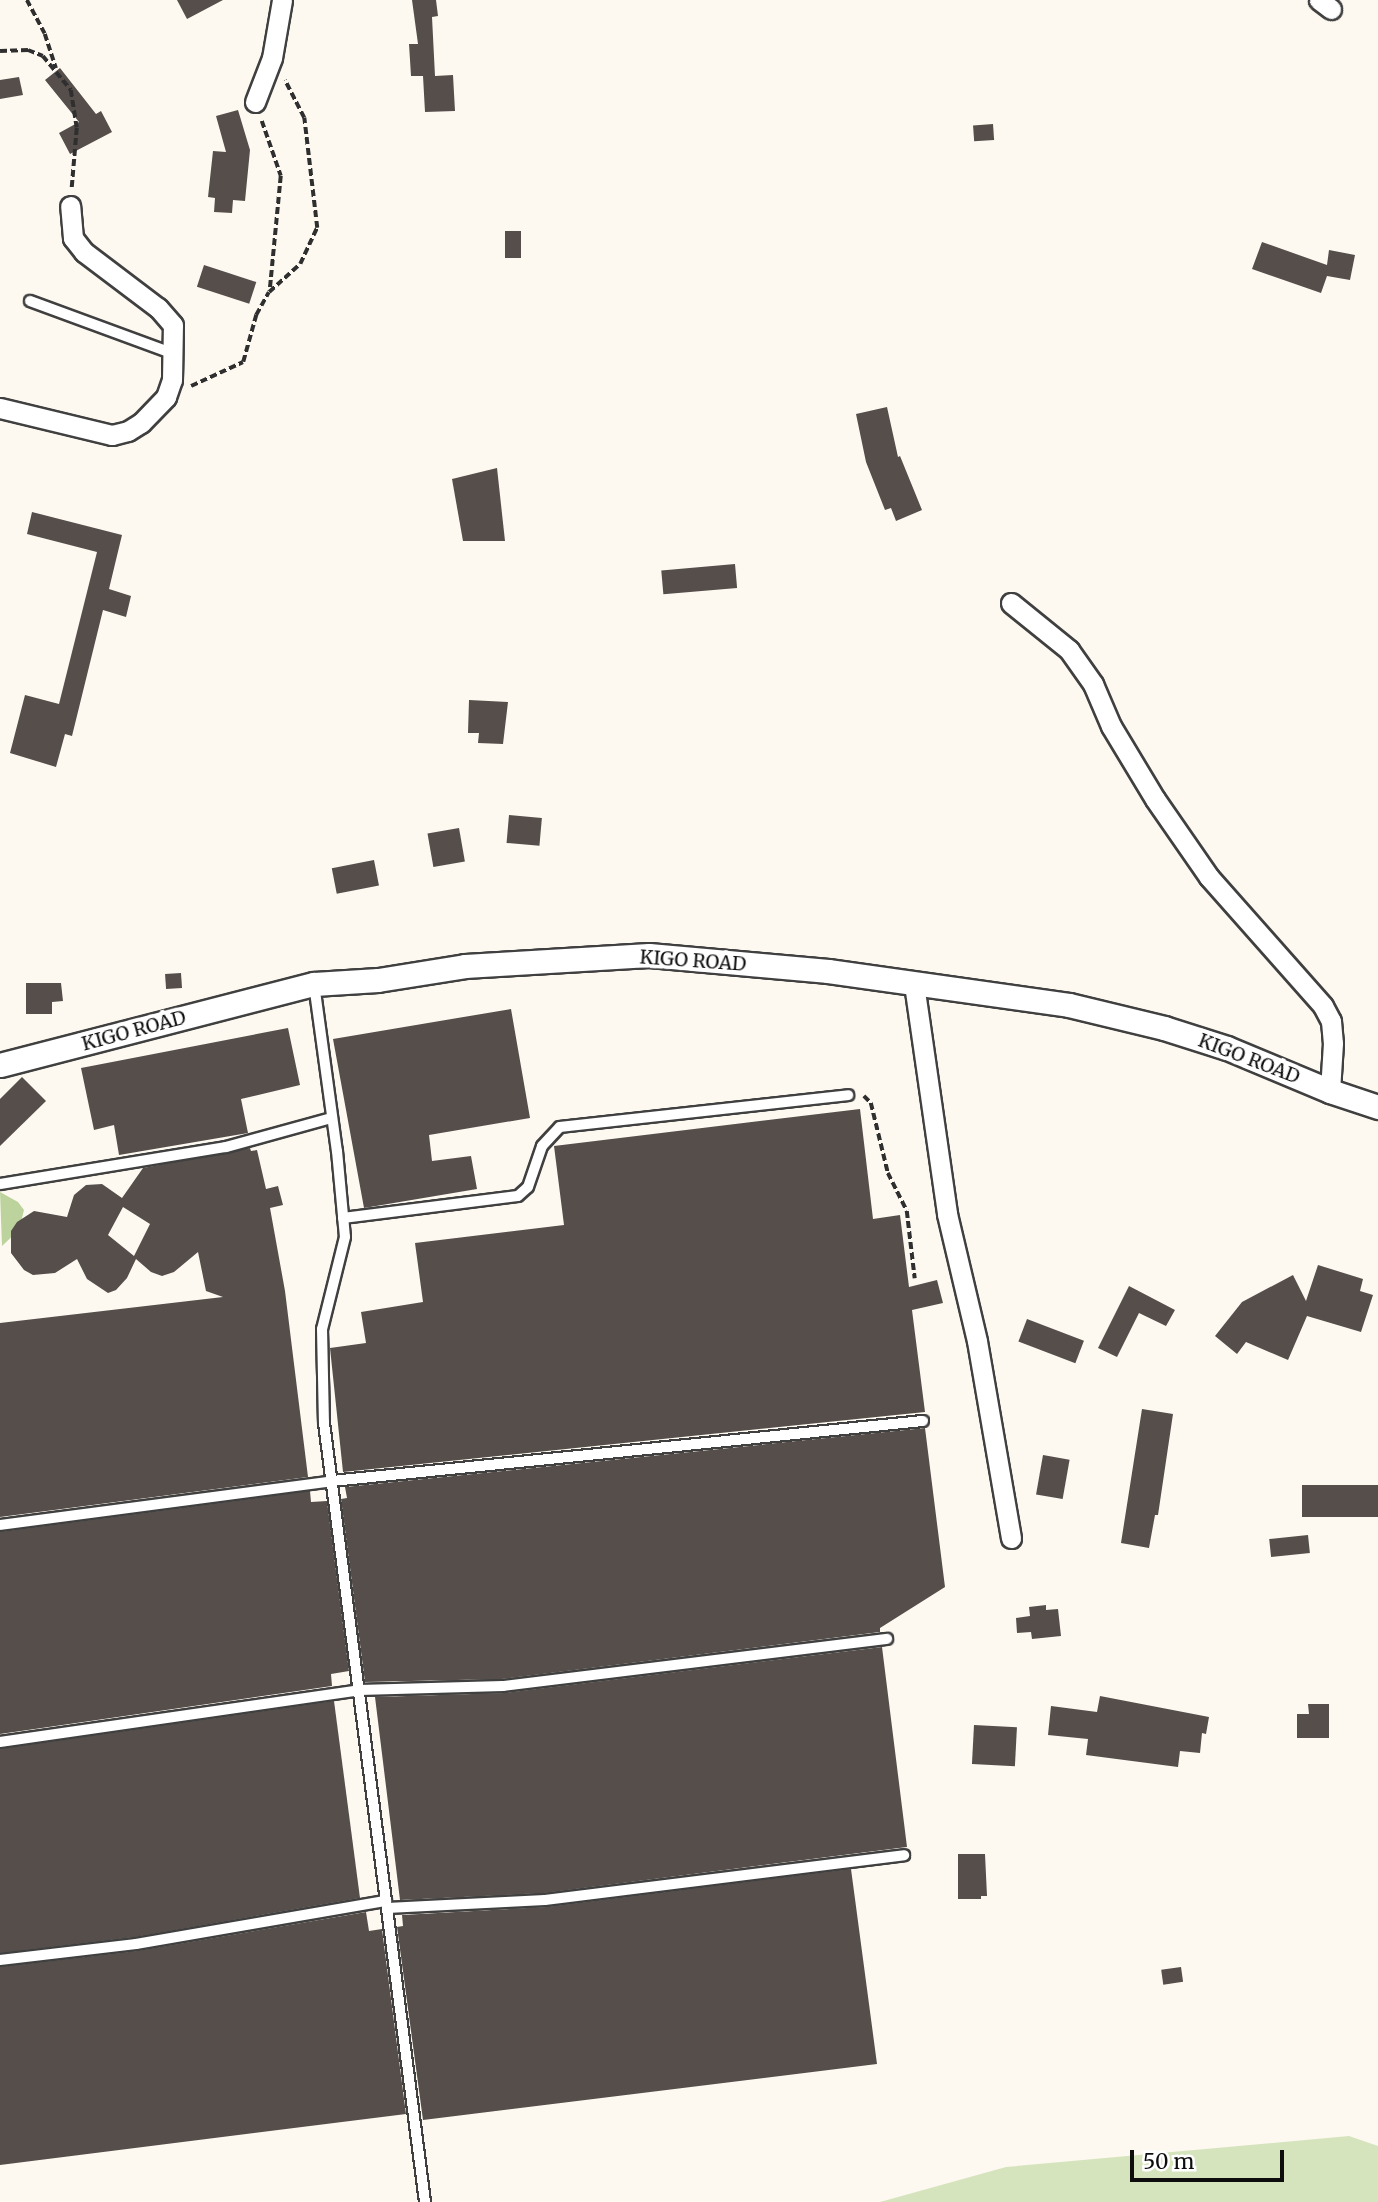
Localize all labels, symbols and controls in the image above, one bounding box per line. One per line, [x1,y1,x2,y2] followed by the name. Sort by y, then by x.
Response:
[639,946,747,976] street label: KIGO ROAD
[79,1006,189,1056] street label: KIGO ROAD
[1195,1029,1303,1089] street label: KIGO ROAD
[1133,2136,1287,2180] scale bar
[1143,2148,1194,2175] text: 50 m

